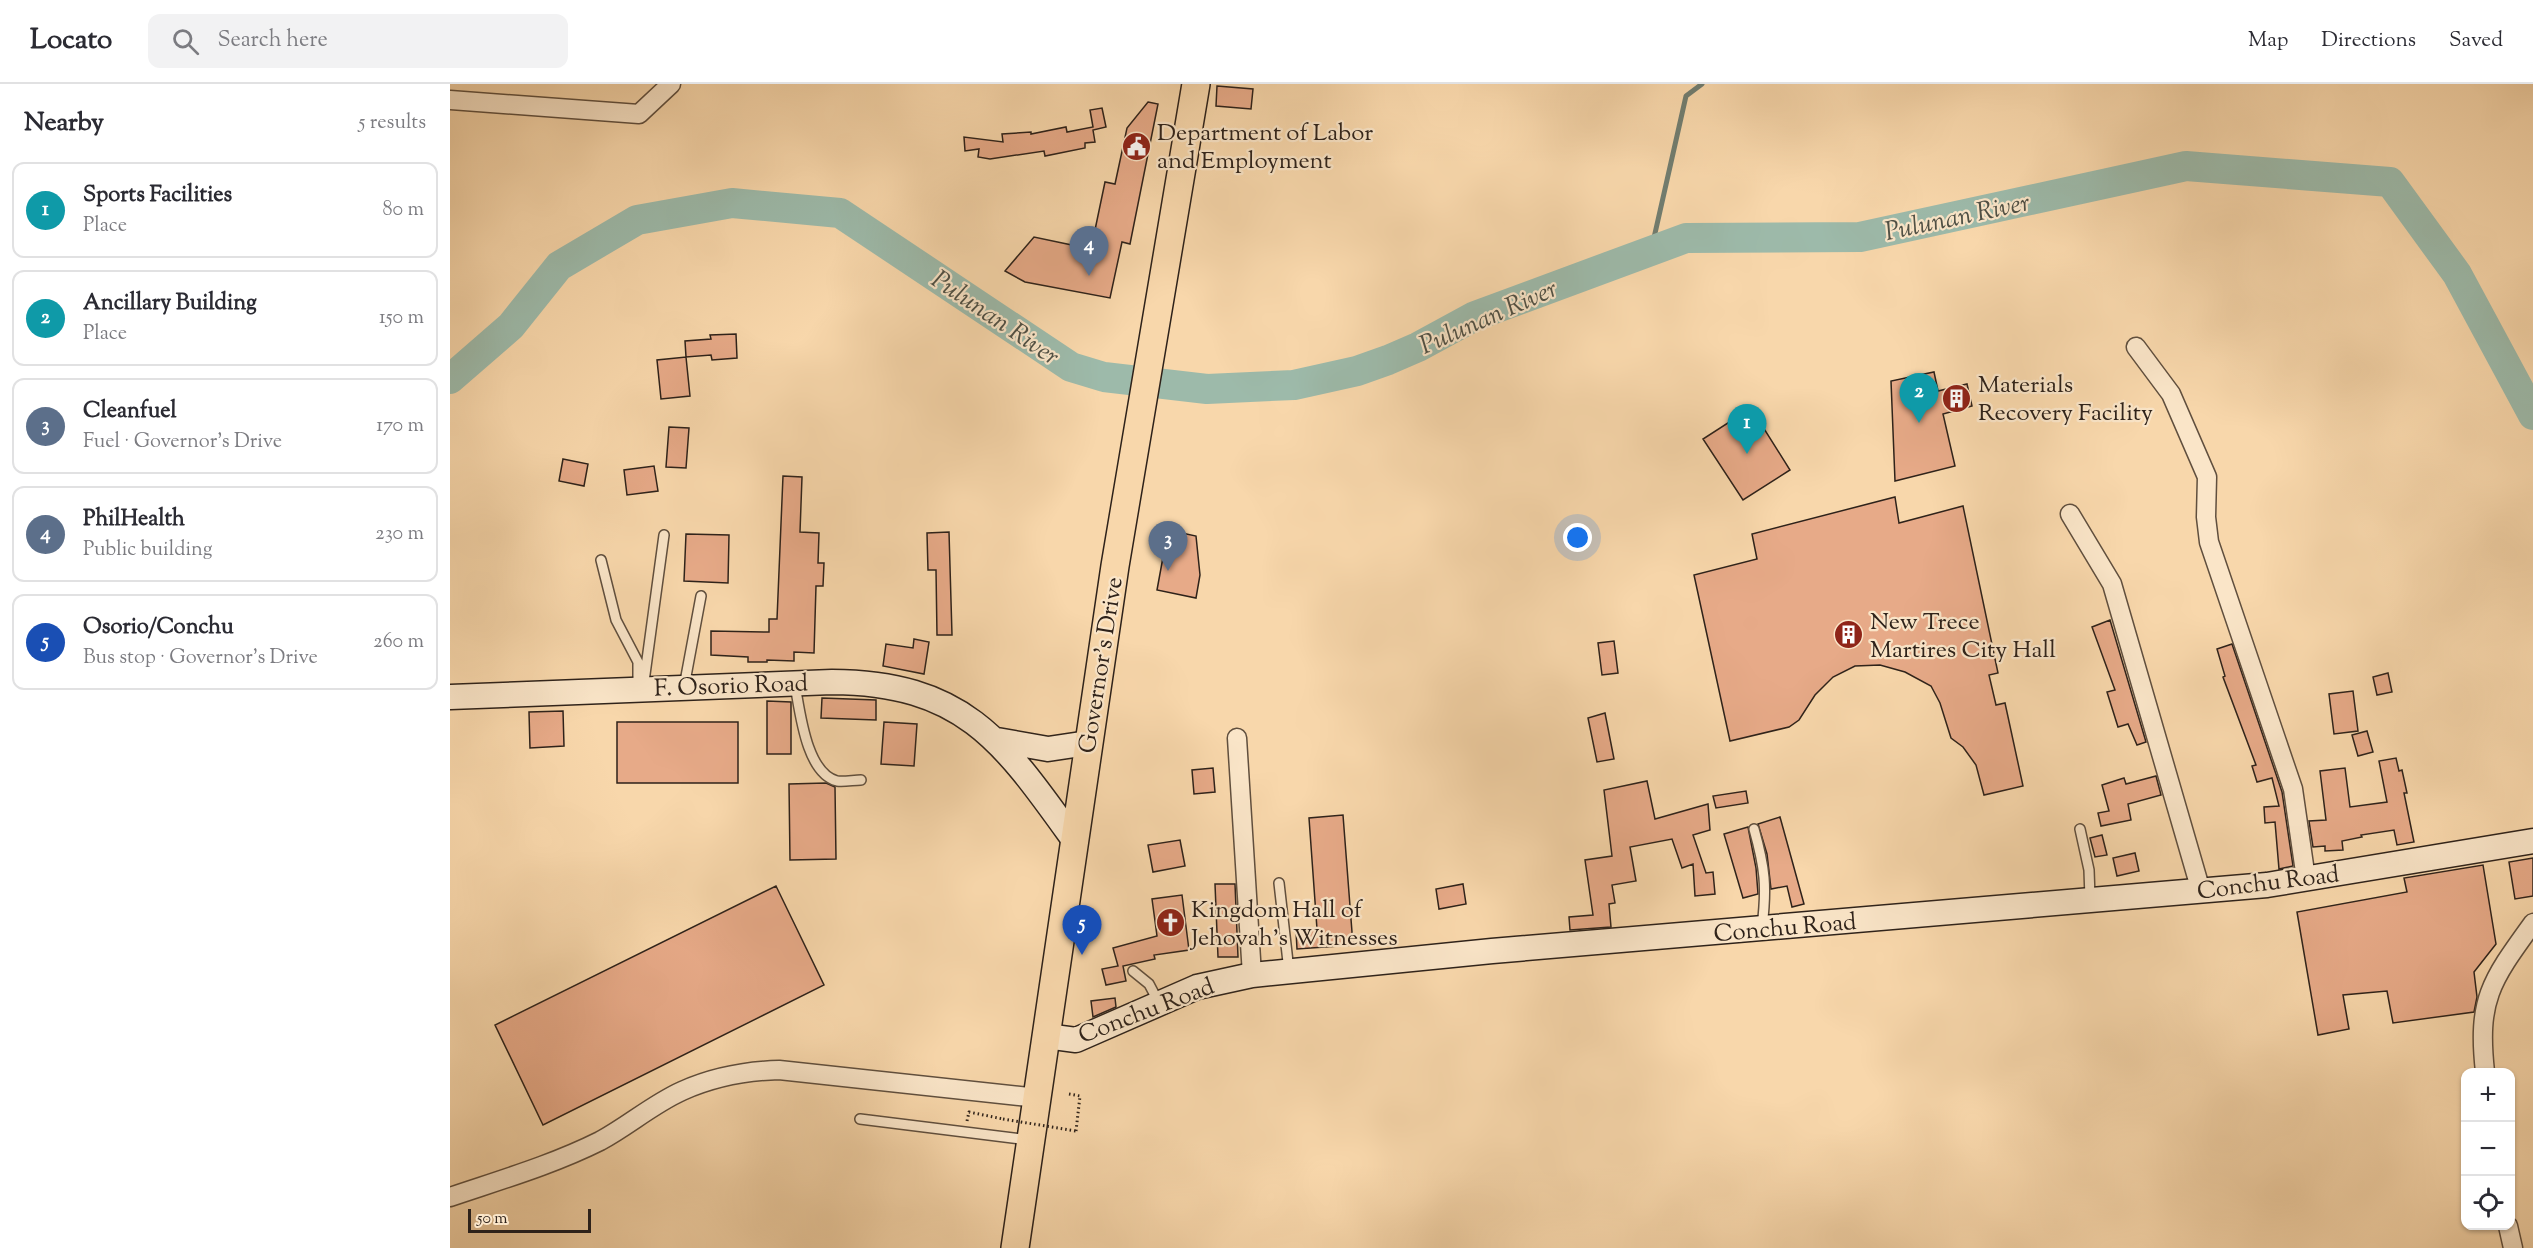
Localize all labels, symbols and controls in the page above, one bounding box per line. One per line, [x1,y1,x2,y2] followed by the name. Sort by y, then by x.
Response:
[148,14,568,68] search box
[30,21,112,61] text: Locato
[169,25,202,58] icon: search
[217,25,328,57] text: Search here
[2248,26,2288,56] text: Map
[2321,26,2416,56] text: Directions
[2449,26,2503,56] text: Saved
[24,105,104,142] text: Nearby
[359,109,426,138] text: 5 results
[1157,117,1373,179] place label: Department of Labor and Employment
[1120,130,1152,162] public building icon: Department of Labor and Employment
[83,180,232,212] text: Sports Facilities
[1882,185,2033,252] water label: Pulunan River
[42,196,49,225] text: 1
[383,196,424,225] text: 80 m
[83,212,127,241] text: Place
[1070,226,1108,276] pin: 4
[923,263,1066,376] water label: Pulunan River
[1414,271,1564,365] water label: Pulunan River
[83,288,257,320] text: Ancillary Building
[41,304,50,333] text: 2
[379,304,424,333] text: 150 m
[83,320,127,349] text: Place
[1978,369,2153,431] place label: Materials Recovery Facility
[1900,374,1938,423] pin: 2
[1941,382,1973,414] building icon: Materials Recovery Facility
[83,396,177,428] text: Cleanfuel
[1728,404,1766,454] pin: 1
[41,412,50,441] text: 3
[376,412,424,441] text: 170 m
[83,428,282,457] text: Fuel · Governor's Drive
[83,504,185,536] text: PhilHealth
[40,520,51,549] text: 4
[375,520,424,549] text: 230 m
[1148,522,1188,571] pin: 3
[1563,523,1592,552] your location
[83,536,213,565] text: Public building
[1071,575,1133,756] street label: Governor's Drive
[1870,606,2056,668] place label: New Trece Martires City Hall
[83,612,234,644] text: Osorio/Conchu
[1833,619,1865,651] building icon: New Trece Martires City Hall
[42,628,49,657] text: 5
[373,628,424,657] text: 260 m
[83,644,318,673] text: Bus stop · Governor's Drive
[653,667,809,707] street label: F. Osorio Road
[2195,858,2342,910] street label: Conchu Road
[1189,894,1398,956] place label: Kingdom Hall of Jehovah's Witnesses
[1062,906,1102,955] pin: 5
[1712,906,1858,952] street label: Conchu Road
[1154,907,1186,939] church icon: Kingdom Hall of Jehovah's Witnesses
[1074,970,1220,1053] street label: Conchu Road
[2461,1068,2515,1230] map controls
[2461,1068,2515,1122] button: +
[2461,1122,2515,1176] button: −
[2461,1176,2515,1230] button: locate
[468,1206,591,1234] scale bar
[477,1208,508,1231] text: 50 m

